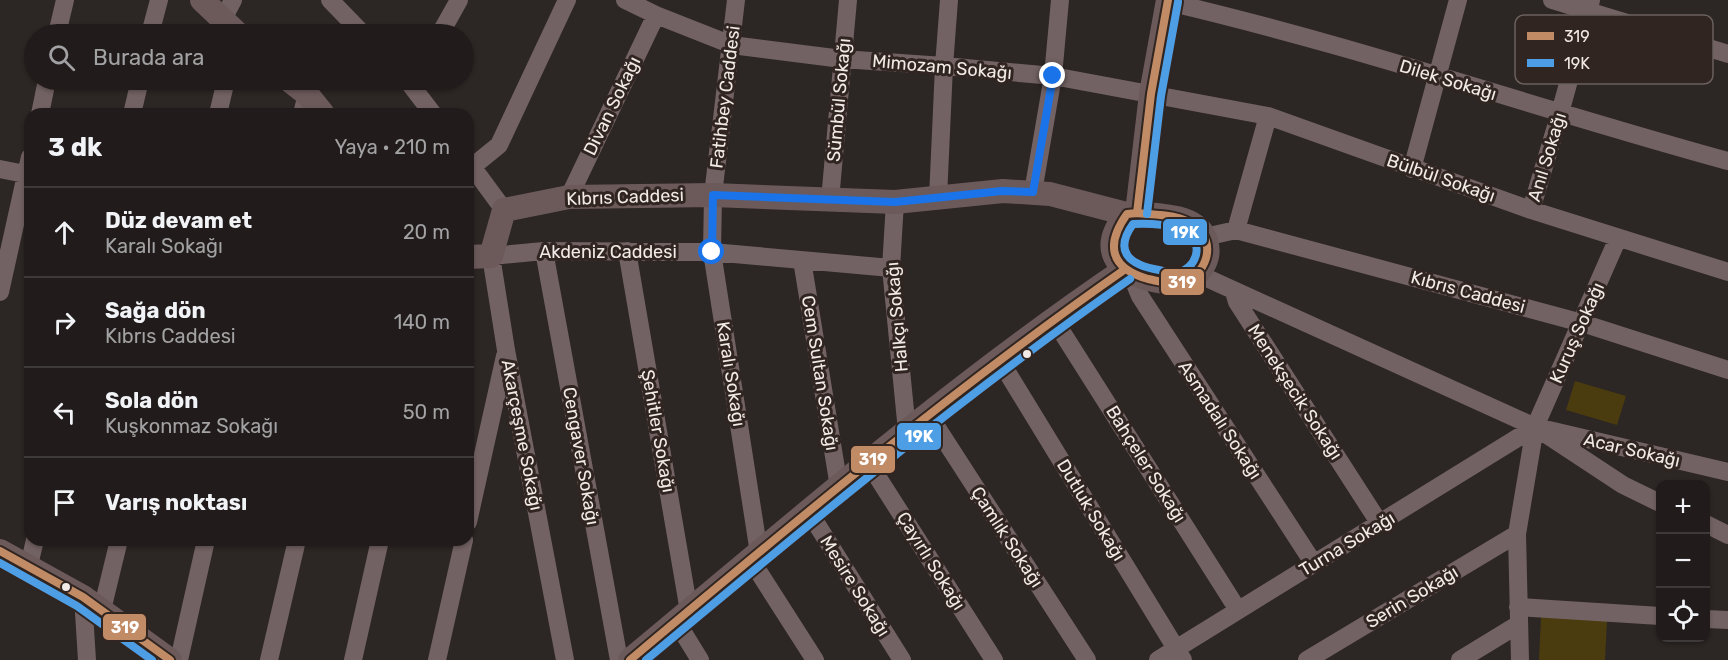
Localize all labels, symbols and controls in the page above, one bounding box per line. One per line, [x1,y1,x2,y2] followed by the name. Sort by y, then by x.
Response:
[1515,15,1713,84] legend
[24,24,474,90] search box
[705,24,745,170] street label: Fatihbey Caddesi
[1564,27,1590,46] text: 319
[823,37,855,163] street label: Sümbül Sokağı
[45,41,78,74] icon: search
[93,44,204,71] text: Burada ara
[871,50,1013,84] street label: Mimozam Sokağı
[579,53,645,159] street label: Divan Sokağı
[1564,54,1590,73] text: 19K
[1397,55,1499,105] street label: Dilek Sokağı
[1039,62,1065,88] route end
[1523,110,1571,204] street label: Anıl Sokağı
[48,132,102,163] text: 3 dk
[334,135,450,159] text: Yaya · 210 m
[1384,149,1498,207] street label: Bülbül Sokağı
[566,184,684,210] street label: Kıbrıs Caddesi
[105,207,252,234] text: Düz devam et
[48,216,81,249] icon: ahead
[1162,218,1208,246] line badge: 19K
[403,220,450,244] text: 20 m
[1171,223,1200,242] text: 19K
[105,234,223,258] text: Karalı Sokağı
[698,238,724,264] route start
[539,241,677,263] street label: Akdeniz Caddesi
[881,261,913,373] street label: Halkçı Sokağı
[1408,266,1528,318] street label: Kıbrıs Caddesi
[1160,268,1205,296] line badge: 319
[1168,273,1196,292] text: 319
[1545,279,1609,387] street label: Kuruş Sokağı
[797,294,843,452] street label: Cem Sultan Sokağı
[105,297,206,324] text: Sağa dön
[48,306,81,339] icon: right
[394,310,450,334] text: 140 m
[712,320,750,428] street label: Karalı Sokağı
[1243,320,1347,464] street label: Menekşecik Sokağı
[105,324,236,348] text: Kıbrıs Caddesi
[1021,348,1033,360] unlabelled marker
[1174,357,1266,483] street label: Asmadalı Sokağı
[497,358,547,512] street label: Akarçeşme Sokağı
[636,368,680,494] street label: Şehitler Sokağı
[558,385,604,527] street label: Cengaver Sokağı
[105,387,198,414] text: Sola dön
[48,396,81,429] icon: left
[403,400,450,424] text: 50 m
[1101,401,1191,527] street label: Bahçeler Sokağı
[105,414,278,438] text: Kuşkonmaz Sokağı
[896,422,942,451] line badge: 19K
[905,427,934,446] text: 19K
[1582,428,1682,472] street label: Acar Sokağı
[850,445,896,474] line badge: 319
[859,450,887,469] text: 319
[1052,455,1130,565] street label: Dutluk Sokağı
[1656,480,1710,642] map controls
[1656,480,1710,534] button: +
[966,482,1048,592] street label: Çamlık Sokağı
[48,486,81,519] icon: arrive
[105,489,247,516] text: Varış noktası
[1295,507,1399,581] street label: Turna Sokağı
[892,508,970,614] street label: Çayırlı Sokağı
[815,532,895,640] street label: Mesire Sokağı
[1656,534,1710,588] button: −
[1362,561,1462,633] street label: Serin Sokağı
[60,581,72,593] unlabelled marker
[1656,588,1710,642] button: locate
[102,613,147,641] line badge: 319
[111,618,139,637] text: 319

